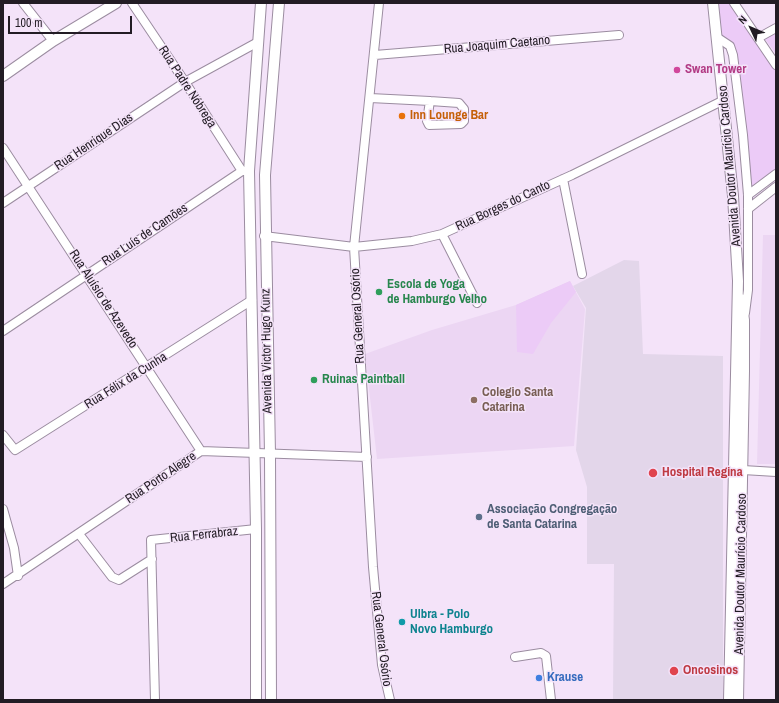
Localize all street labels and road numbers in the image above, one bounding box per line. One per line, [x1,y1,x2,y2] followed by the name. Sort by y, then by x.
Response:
[443,33,551,57] street label: Rua Joaquim Caetano
[155,43,219,131] street label: Rua Padre Nóbrega
[715,85,745,247] street label: Avenida Doutor Maurício Cardoso
[52,110,136,174] street label: Rua Henrique Dias
[453,177,553,235] street label: Rua Borges do Canto
[99,201,191,269] street label: Rua Luís de Camões
[65,247,141,351] street label: Rua Aluísio de Azevedo
[348,268,368,364] street label: Rua General Osório
[258,288,276,414] street label: Avenida Victor Hugo Kunz
[82,349,170,413] street label: Rua Félix da Cunha
[123,449,199,507] street label: Rua Porto Alegre
[732,493,750,655] street label: Avenida Doutor Maurício Cardoso
[169,524,239,546] street label: Rua Ferrabraz
[367,591,395,687] street label: Rua General Osório

